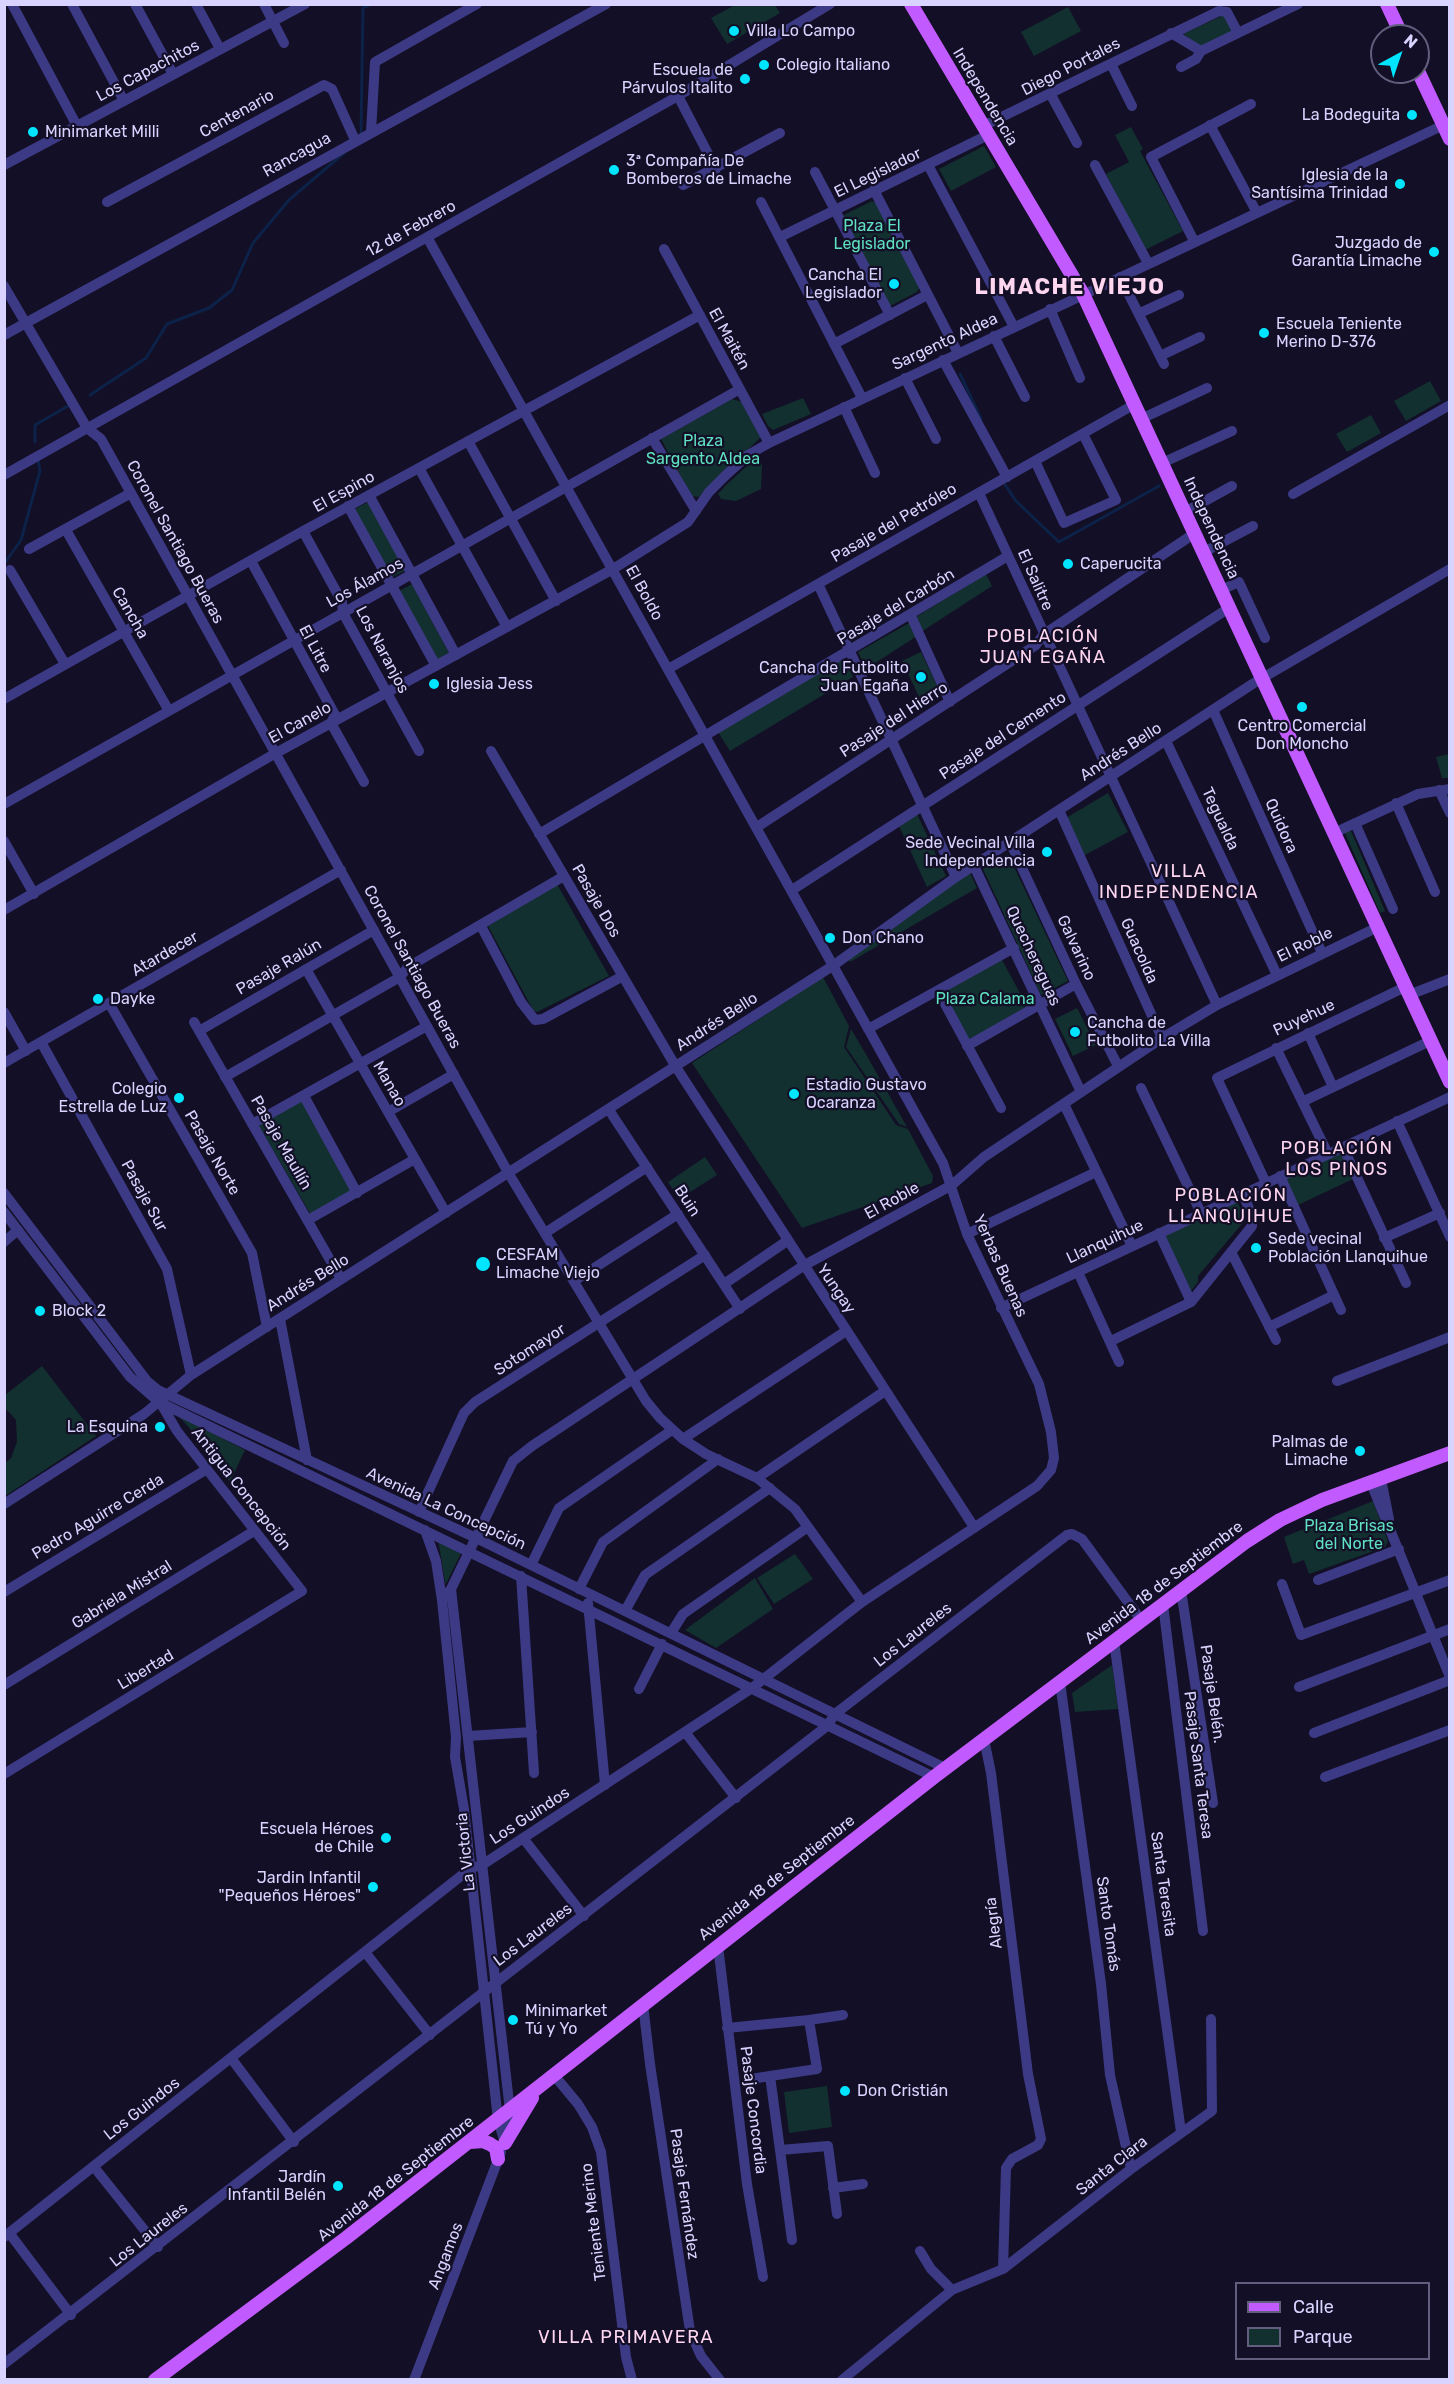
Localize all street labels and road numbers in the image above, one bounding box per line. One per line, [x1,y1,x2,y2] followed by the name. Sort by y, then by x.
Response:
[1019,34,1123,100] street label: Diego Portales
[93,36,203,106] street label: Los Capachitos
[948,45,1022,149] street label: Independencia
[196,86,278,142] street label: Centenario
[260,128,334,182] street label: Rancagua
[831,144,925,202] street label: El Legislador
[363,196,459,262] street label: 12 de Febrero
[704,305,754,373] street label: El Maitén
[889,309,1001,375] street label: Sargento Aldea
[122,457,228,627] street label: Coronel Santiago Bueras
[310,467,378,517] street label: El Espino
[1179,474,1243,582] street label: Independencia
[828,479,960,567] street label: Pasaje del Petróleo
[1013,546,1057,614] street label: El Salitre
[323,554,407,612] street label: Los Álamos
[621,562,667,624] street label: El Boldo
[834,564,958,650] street label: Pasaje del Carbón
[108,584,152,642] street label: Cancha
[351,603,413,697] street label: Los Naranjos
[294,622,336,676] street label: El Litre
[836,678,952,762] street label: Pasaje del Hierro
[936,688,1070,784] street label: Pasaje del Cemento
[265,698,335,748] street label: El Canelo
[1077,718,1165,786] street label: Andrés Bello
[1197,785,1243,853] street label: Tegualda
[1260,796,1302,856] street label: Quidora
[567,861,625,941] street label: Pasaje Dos
[359,882,465,1052] street label: Coronel Santiago Bueras
[1001,903,1065,1009] street label: Quechereguas
[1053,912,1099,984] street label: Galvarino
[1116,915,1162,987] street label: Guacolda
[1274,923,1336,967] street label: El Roble
[128,927,202,981] street label: Atardecer
[233,935,325,999] street label: Pasaje Ralún
[673,988,761,1056] street label: Andrés Bello
[1270,995,1338,1041] street label: Puyehue
[368,1058,410,1110] street label: Manao
[246,1092,316,1194] street label: Pasaje Maullín
[180,1107,244,1199] street label: Pasaje Norte
[117,1157,171,1235] street label: Pasaje Sur
[861,1178,923,1224] street label: El Roble
[670,1182,704,1220] street label: Buin
[969,1212,1031,1320] street label: Yerbas Buenas
[1063,1216,1147,1268] street label: Llanquihue
[263,1250,353,1316] street label: Andrés Bello
[812,1261,860,1317] street label: Yungay
[491,1320,569,1380] street label: Sotomayor
[187,1424,295,1554] street label: Antigua Concepción
[363,1464,529,1554] street label: Avenida La Concepción
[29,1470,167,1564] street label: Pedro Aguirre Cerda
[1081,1517,1247,1649] street label: Avenida 18 de Septiembre
[68,1557,176,1633] street label: Gabriela Mistral
[870,1599,956,1671] street label: Los Laureles
[1196,1644,1228,1744] street label: Pasaje Belén.
[114,1646,178,1694] street label: Libertad
[1179,1690,1217,1840] street label: Pasaje Santa Teresa
[487,1783,573,1849] street label: Los Guindos
[695,1811,859,1945] street label: Avenida 18 de Septiembre
[452,1812,480,1892] street label: La Victoria
[1146,1830,1180,1938] street label: Santa Teresita
[1092,1875,1124,1973] street label: Santo Tomás
[981,1896,1007,1950] street label: Alegría
[490,1899,576,1971] street label: Los Laureles
[736,2045,770,2175] street label: Pasaje Concordia
[100,2073,184,2145] street label: Los Guindos
[314,2112,478,2246] street label: Avenida 18 de Septiembre
[665,2127,703,2261] street label: Pasaje Fernández
[1072,2132,1152,2200] street label: Santa Clara
[577,2162,611,2282] street label: Teniente Merino
[106,2199,192,2271] street label: Los Laureles
[424,2220,468,2292] street label: Angamos

